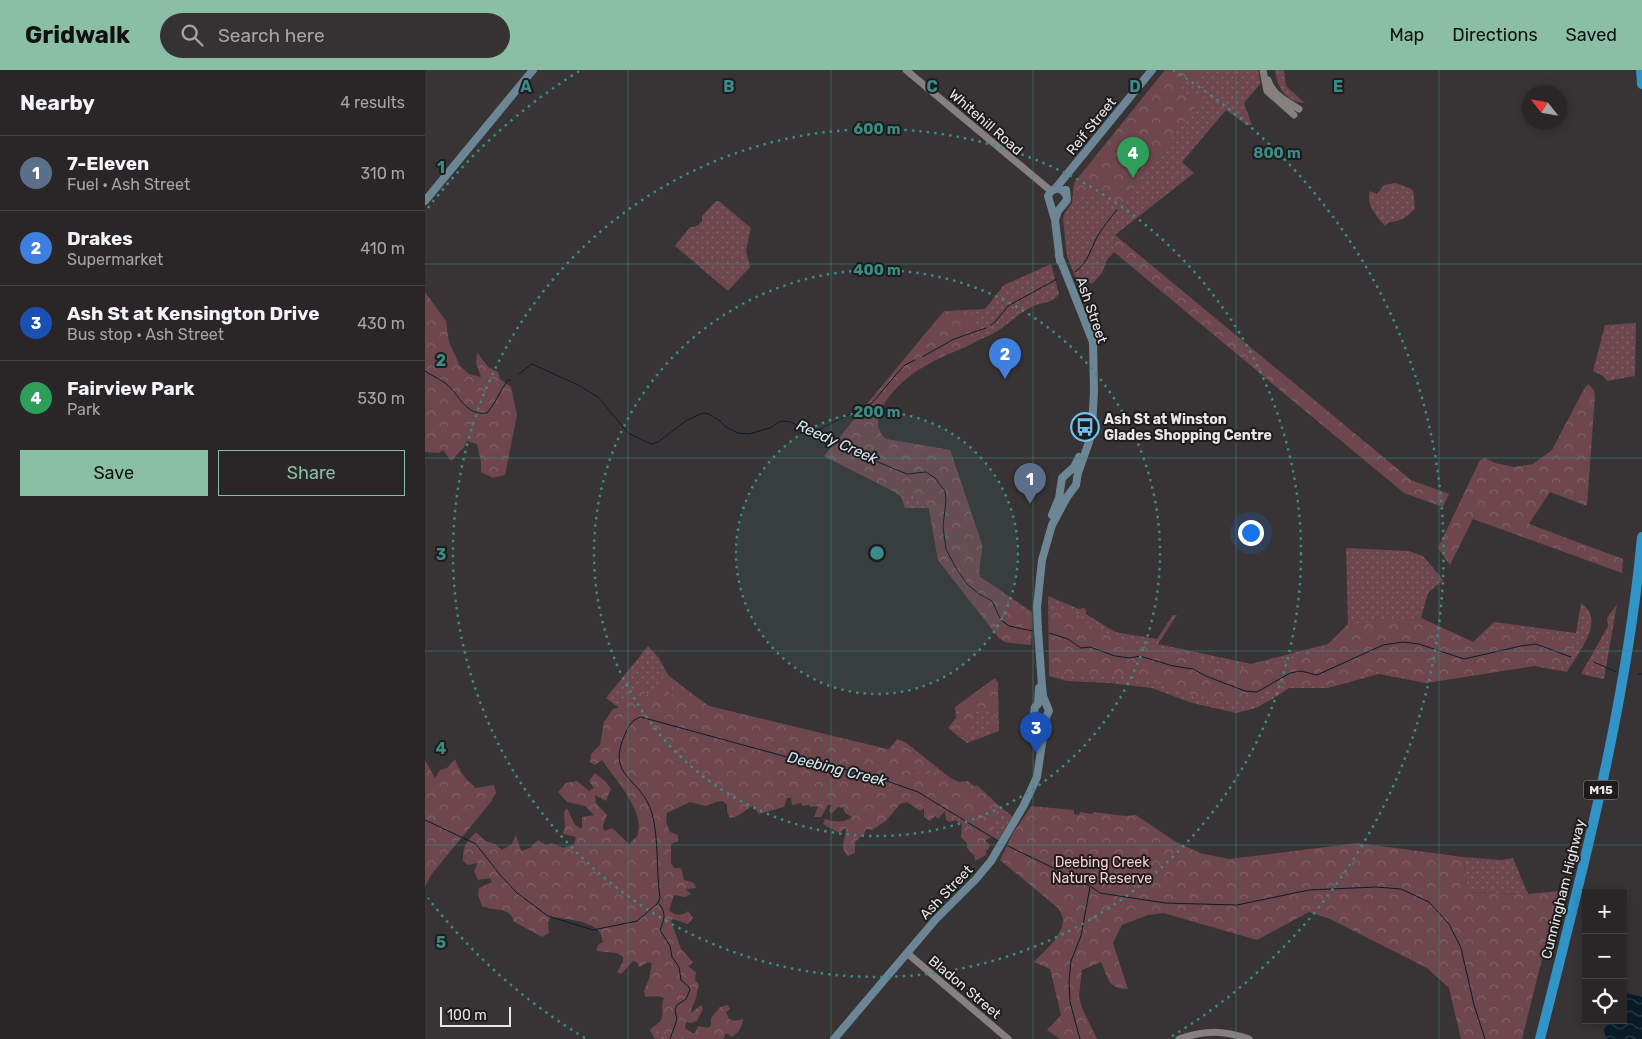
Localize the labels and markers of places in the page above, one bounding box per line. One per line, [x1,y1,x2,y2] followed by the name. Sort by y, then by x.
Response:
[1117,137,1149,178] pin: 4
[989,338,1021,379] pin: 2
[1104,411,1272,444] place label: Ash St at Winston Glades Shopping Centre
[1070,412,1100,442] bus stop icon: Ash St at Winston Glades Shopping Centre
[1014,463,1046,504] pin: 1
[868,544,886,562] centre of rings
[1020,712,1052,753] pin: 3

